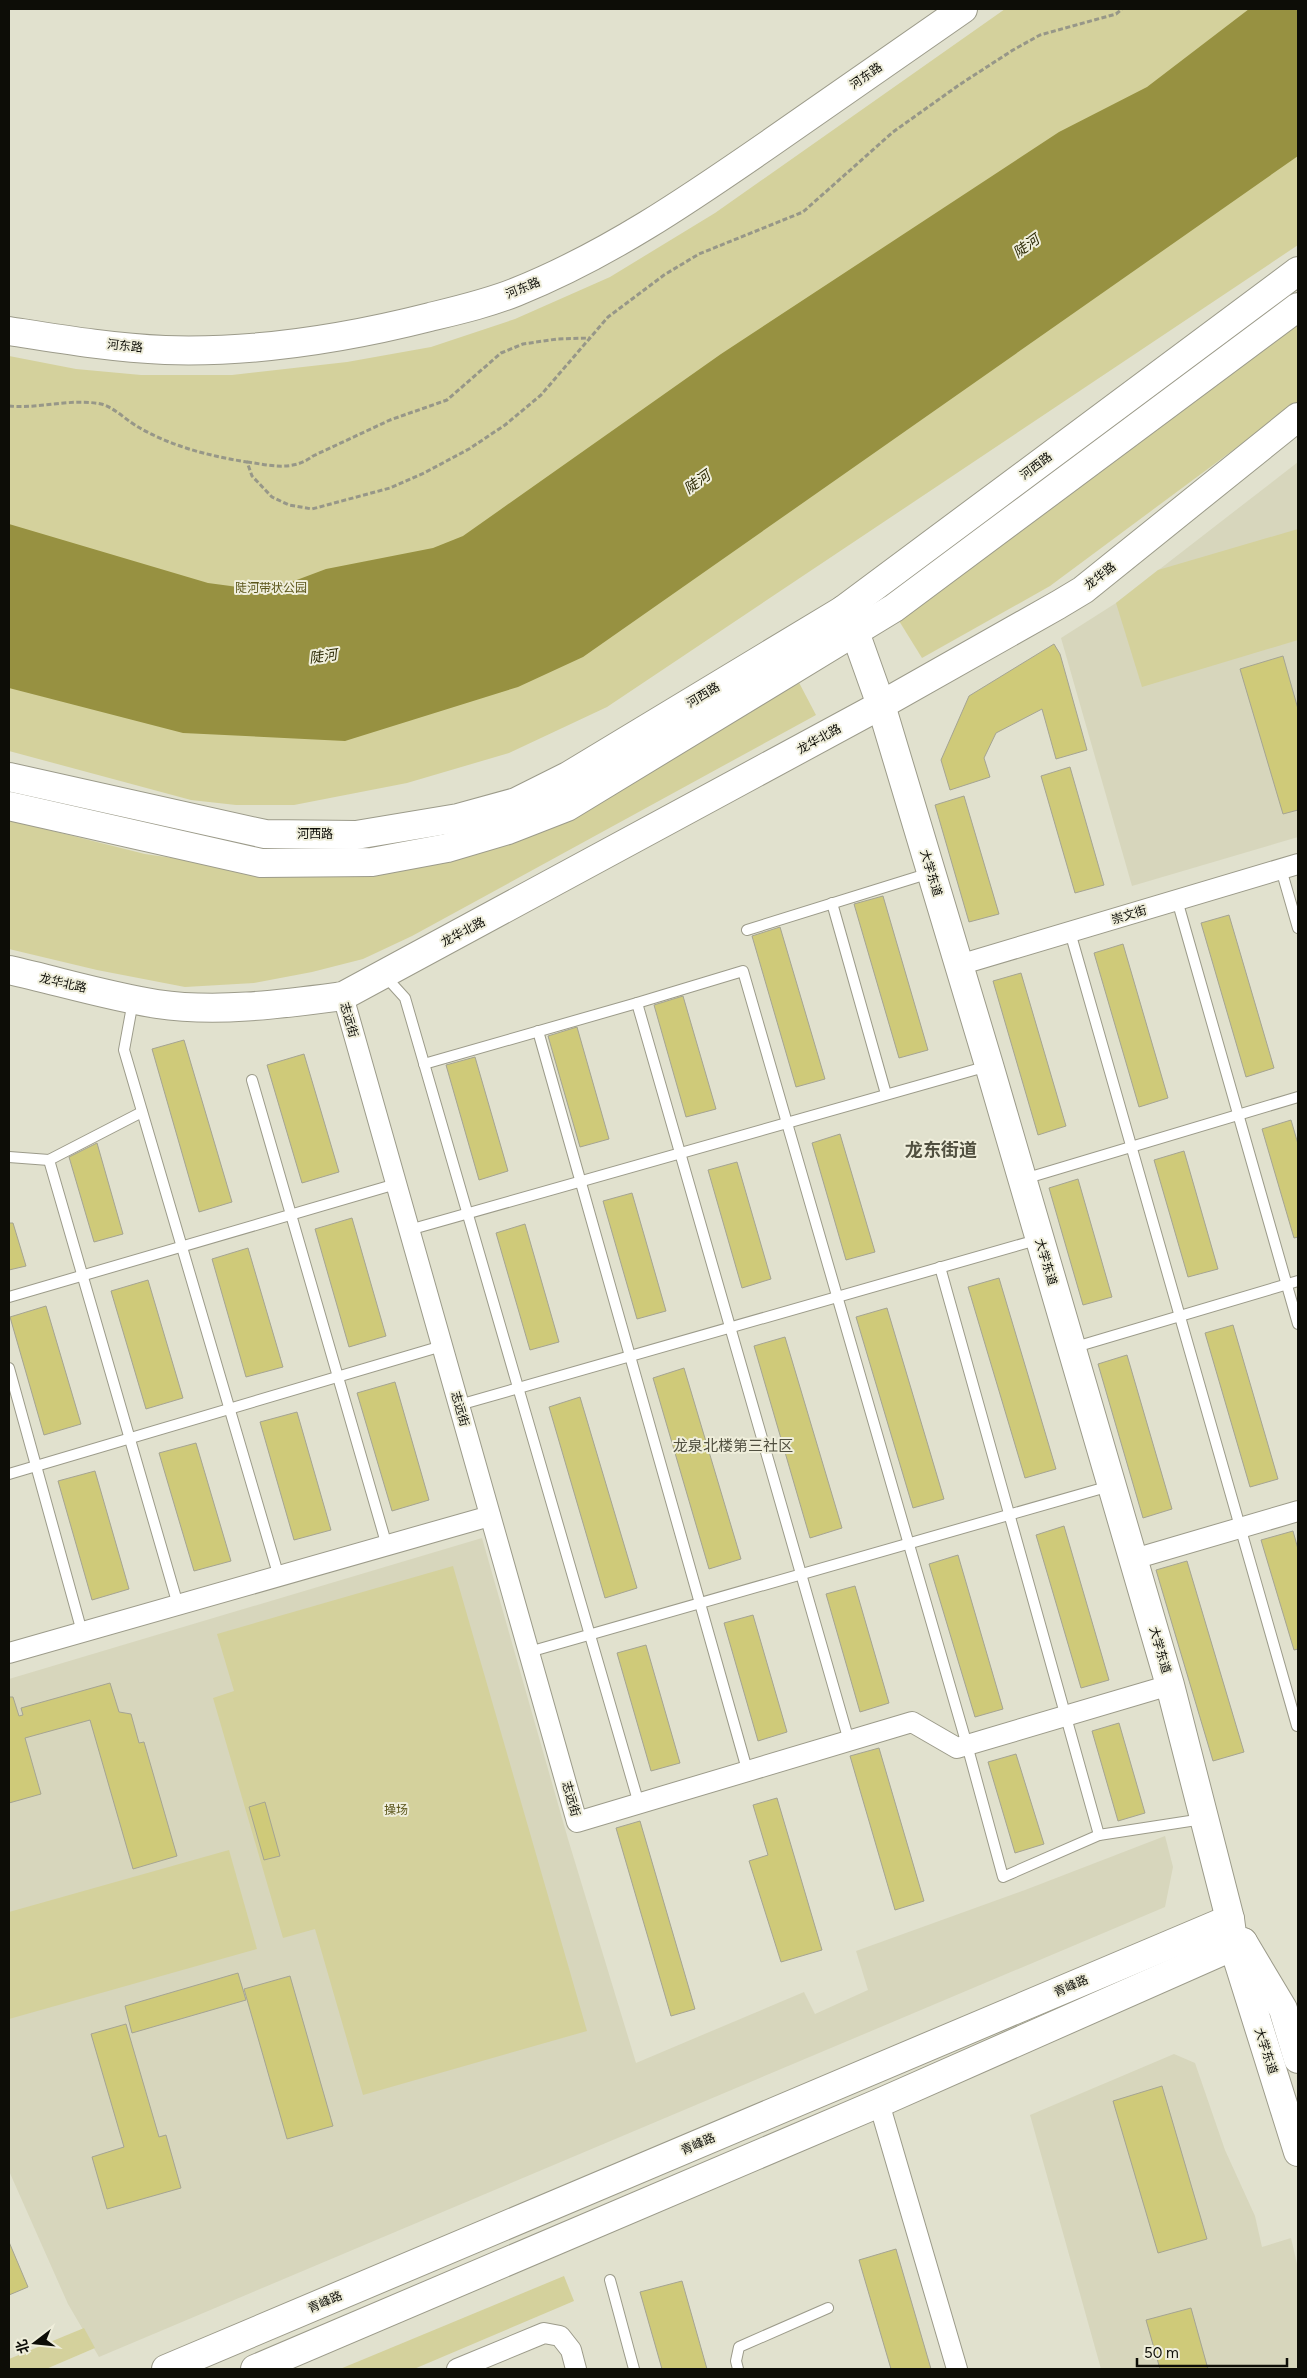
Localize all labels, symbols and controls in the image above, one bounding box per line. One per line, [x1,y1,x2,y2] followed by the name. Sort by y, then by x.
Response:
[847,60,885,92] street label: 河东路
[1010,230,1045,262] water label: 陡河
[504,275,542,301] street label: 河东路
[106,337,144,355] street label: 河东路
[1017,450,1055,482] street label: 河西路
[681,466,716,498] water label: 陡河
[1082,559,1118,593] street label: 龙华路
[235,581,307,595] park label: 陡河带状公园
[308,646,341,667] water label: 陡河
[684,680,722,710] street label: 河西路
[795,721,843,757] street label: 龙华北路
[297,827,333,841] street label: 河西路
[917,848,945,898] street label: 大学东道
[1110,903,1148,927] street label: 崇文街
[439,915,487,949] street label: 龙华北路
[38,971,88,995] street label: 龙华北路
[337,1001,361,1039] street label: 志远街
[905,1139,977,1161] district label: 龙东街道
[1032,1237,1060,1287] street label: 大学东道
[448,1390,472,1428] street label: 志远街
[673,1437,793,1455] district label: 龙泉北楼第三社区
[1147,1625,1173,1675] street label: 大学东道
[559,1780,583,1818] street label: 志远街
[384,1803,408,1817] park label: 操场
[1052,1973,1090,1999] street label: 青峰路
[1252,2026,1280,2076] street label: 大学东道
[679,2131,717,2157] street label: 青峰路
[306,2289,344,2315] street label: 青峰路
[10,2318,60,2368] north arrow
[1137,2336,1287,2368] scale bar
[13,2337,33,2356] text: 北
[1144,2344,1179,2362] text: 50 m

